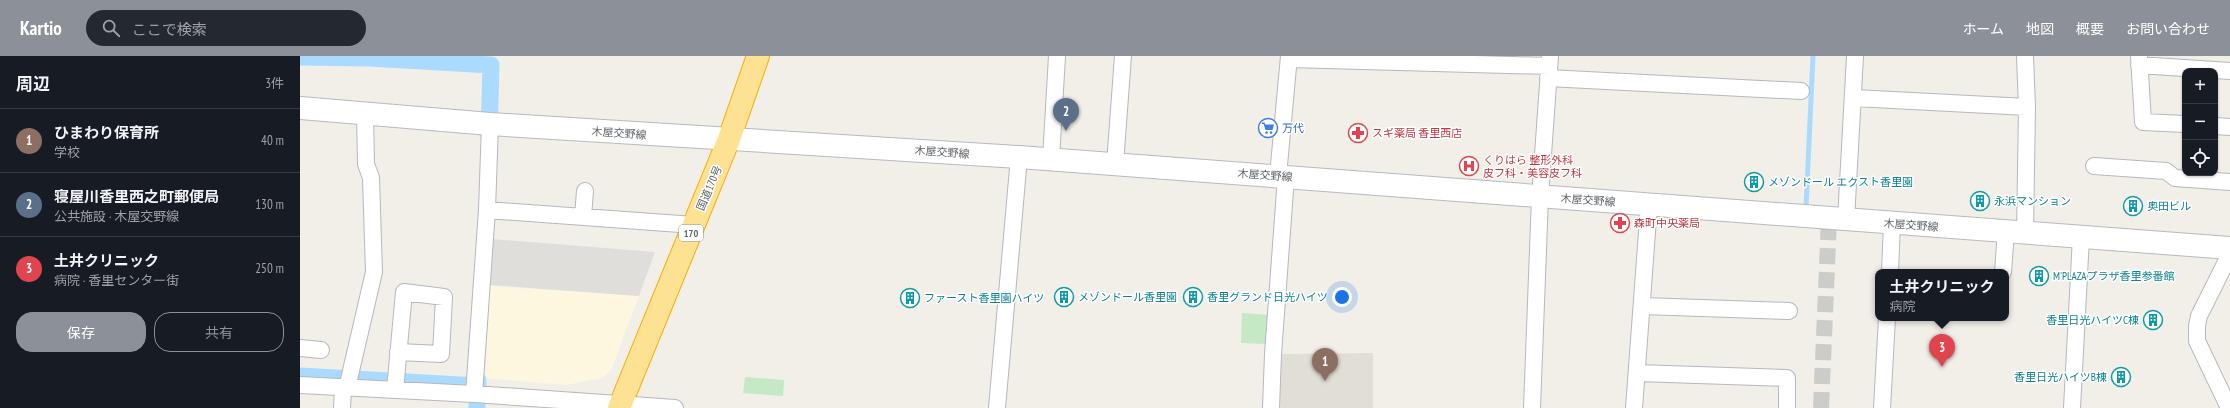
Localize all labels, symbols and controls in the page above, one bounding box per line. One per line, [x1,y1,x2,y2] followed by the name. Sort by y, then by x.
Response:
[86,10,366,46] search box
[20,16,62,40] text: Kartio
[100,17,122,39] icon: search
[132,20,207,39] text: ここで検索
[1962,20,2004,38] text: ホーム
[2026,20,2054,38] text: 地図
[2076,20,2104,38] text: 概要
[2126,20,2210,38] text: お問い合わせ
[2182,68,2218,176] map controls
[2182,68,2218,104] button: +
[16,73,50,95] text: 周辺
[265,75,284,92] text: 3件
[1053,98,1079,131] pin: 2
[2182,104,2218,140] button: −
[1257,117,1279,139] supermarket icon: 万代
[1282,121,1304,135] place label: 万代
[1347,122,1369,144] pharmacy icon: スギ薬局 香里西店
[54,123,159,142] text: ひまわり保育所
[591,124,647,142] street label: 木屋交野線
[1372,126,1462,140] place label: スギ薬局 香里西店
[26,132,32,149] text: 1
[261,132,284,149] text: 40 m
[2182,140,2218,176] button: locate
[914,143,970,161] street label: 木屋交野線
[54,144,80,161] text: 学校
[1483,153,1582,180] place label: くりはら 整形外科 皮フ科・美容皮フ科
[1458,155,1480,177] hospital icon: くりはら 整形外科 皮フ科・美容皮フ科
[693,163,725,213] street label: 国道170号
[1237,166,1293,184] street label: 木屋交野線
[1743,171,1765,193] building icon: メゾンドール エクスト香里園
[1768,175,1913,189] place label: メゾンドール エクスト香里園
[54,187,219,206] text: 寝屋川香里西之町郵便局
[1969,190,1991,212] building icon: 永浜マンション
[1560,191,1616,209] street label: 木屋交野線
[1994,194,2071,208] place label: 永浜マンション
[2122,195,2144,217] building icon: 奥田ビル
[26,196,32,213] text: 2
[255,196,284,213] text: 130 m
[2147,199,2191,213] place label: 奥田ビル
[54,208,179,225] text: 公共施設 · 木屋交野線
[1609,212,1631,234] pharmacy icon: 森町中央薬局
[1634,216,1700,230] place label: 森町中央薬局
[1883,216,1939,234] street label: 木屋交野線
[679,225,703,241] road number: 170
[54,251,159,270] text: 土井クリニック
[26,260,32,277] text: 3
[255,260,284,277] text: 250 m
[2028,265,2050,287] building icon: M'PLAZAプラザ香里参番館
[1875,269,2009,321] popup
[2053,269,2175,283] place label: M'PLAZAプラザ香里参番館
[54,272,179,289] text: 病院 · 香里センター街
[1889,277,1995,296] text: 土井クリニック
[1053,286,1075,308] building icon: メゾンドール香里園
[1182,286,1204,308] building icon: 香里グランド日光ハイツ
[899,287,921,309] building icon: ファースト香里園ハイツ
[1332,287,1352,307] your location
[1078,290,1177,304] place label: メゾンドール香里園
[1207,290,1328,304] place label: 香里グランド日光ハイツ
[924,291,1044,305] place label: ファースト香里園ハイツ
[1889,298,1916,315] text: 病院
[2142,309,2164,331] building icon: 香里日光ハイツC棟
[16,312,146,352] button: 保存
[154,312,284,352] button: 共有
[2046,313,2139,327] place label: 香里日光ハイツC棟
[1929,334,1955,367] pin: 3
[1312,348,1338,381] pin: 1
[2110,366,2132,388] building icon: 香里日光ハイツB棟
[2014,370,2107,384] place label: 香里日光ハイツB棟

